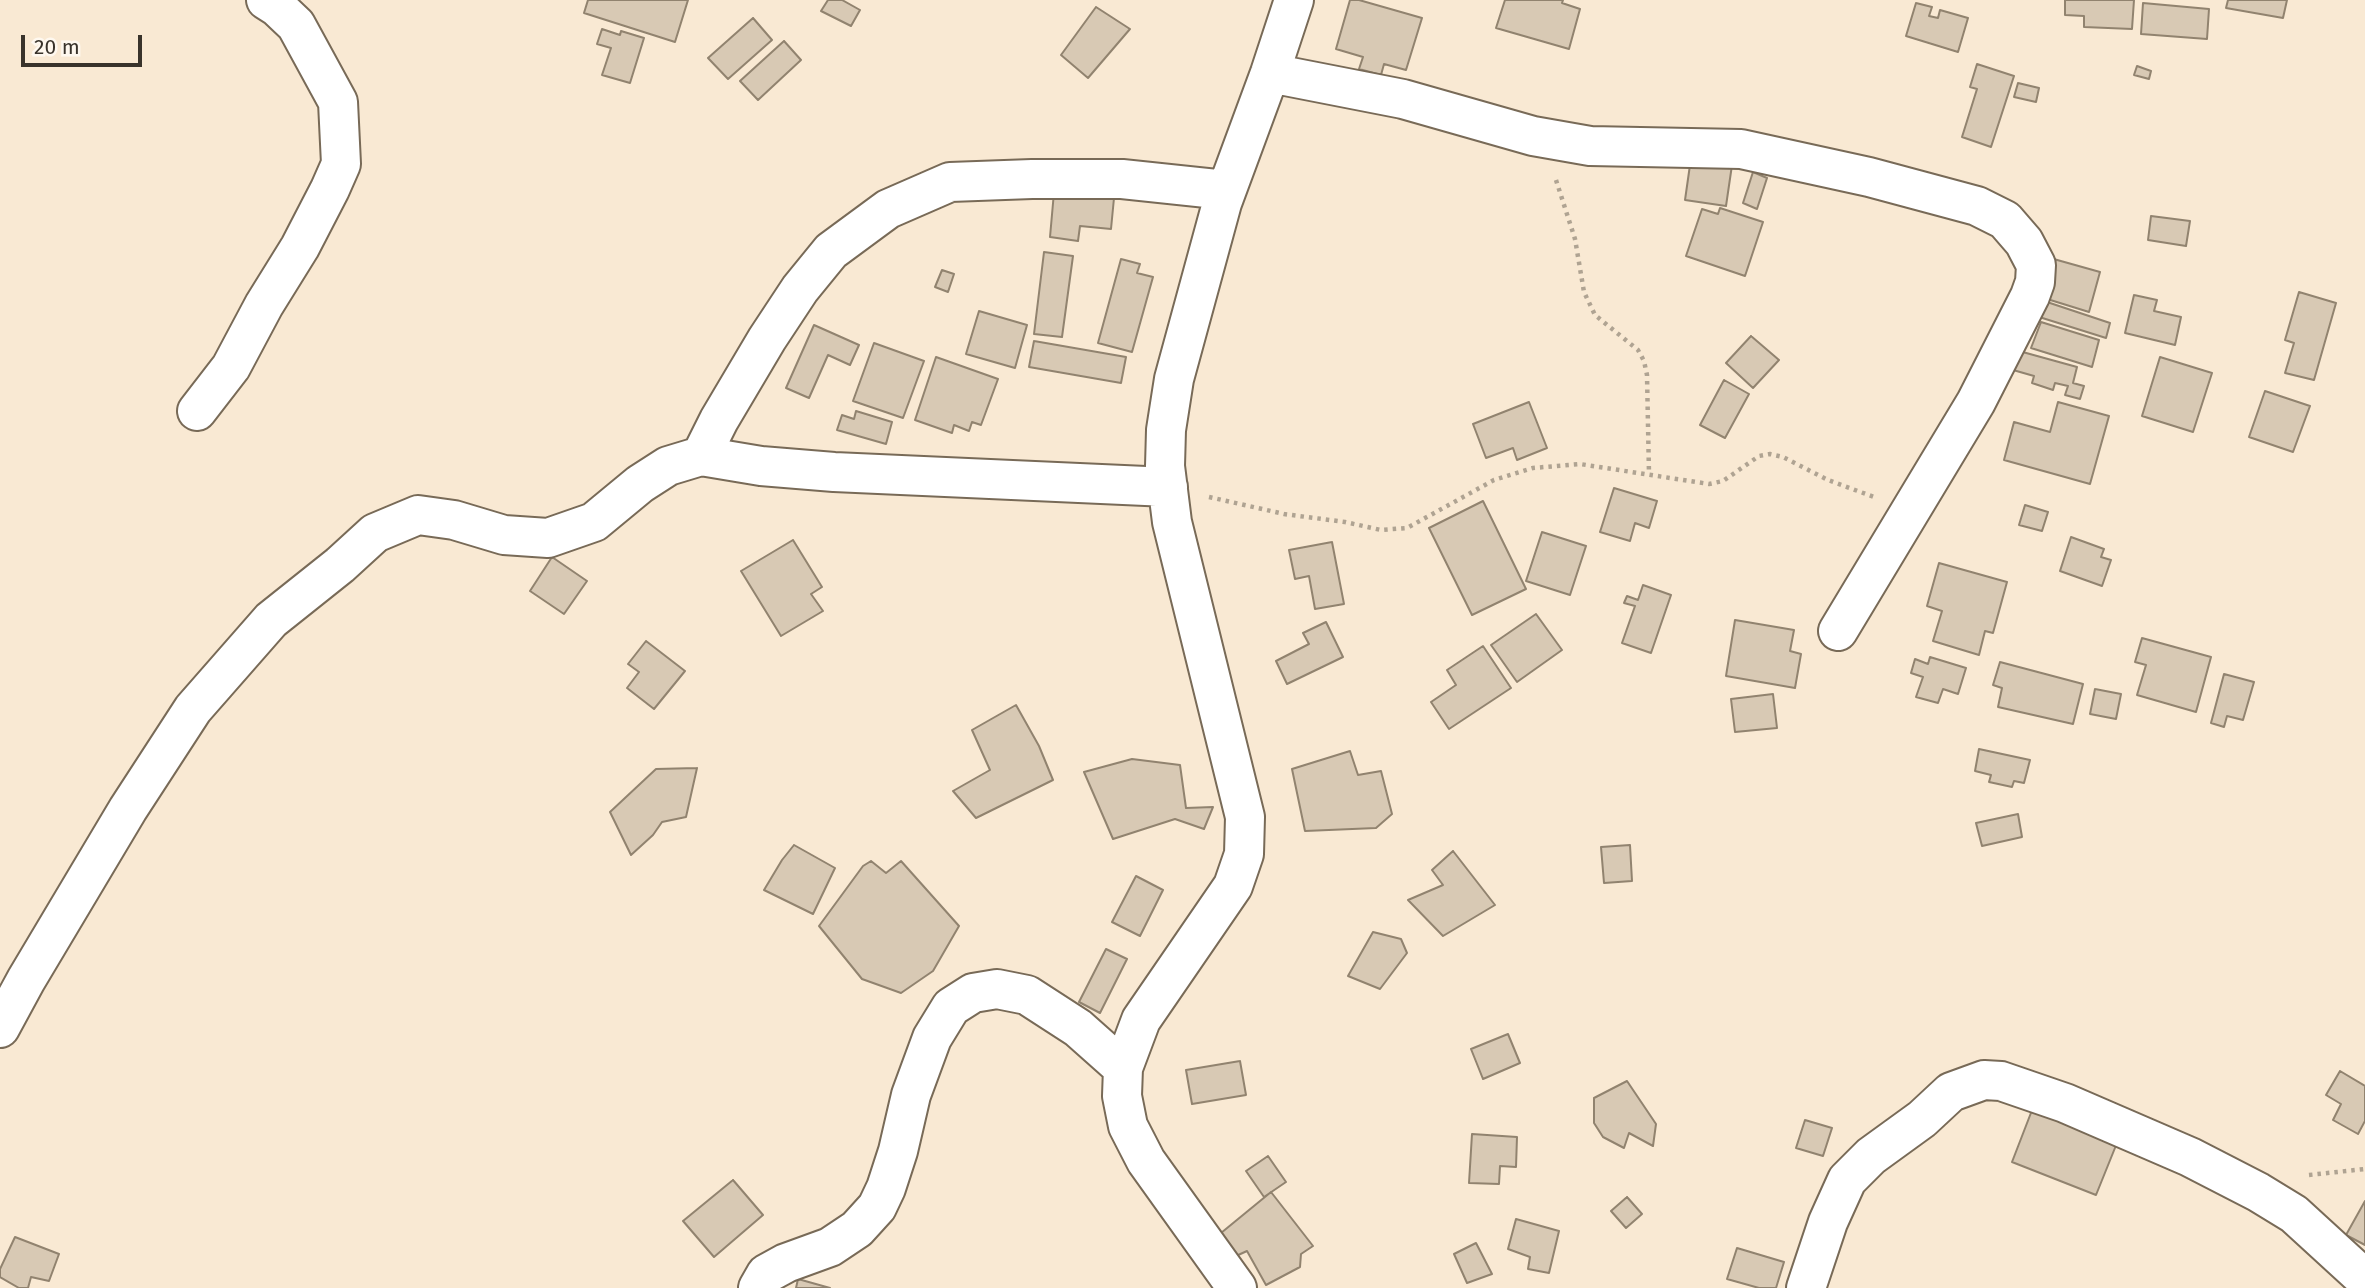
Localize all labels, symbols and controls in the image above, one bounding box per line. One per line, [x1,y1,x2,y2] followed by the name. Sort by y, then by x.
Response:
[24,21,145,65] scale bar
[34,34,80,60] text: 20 m

